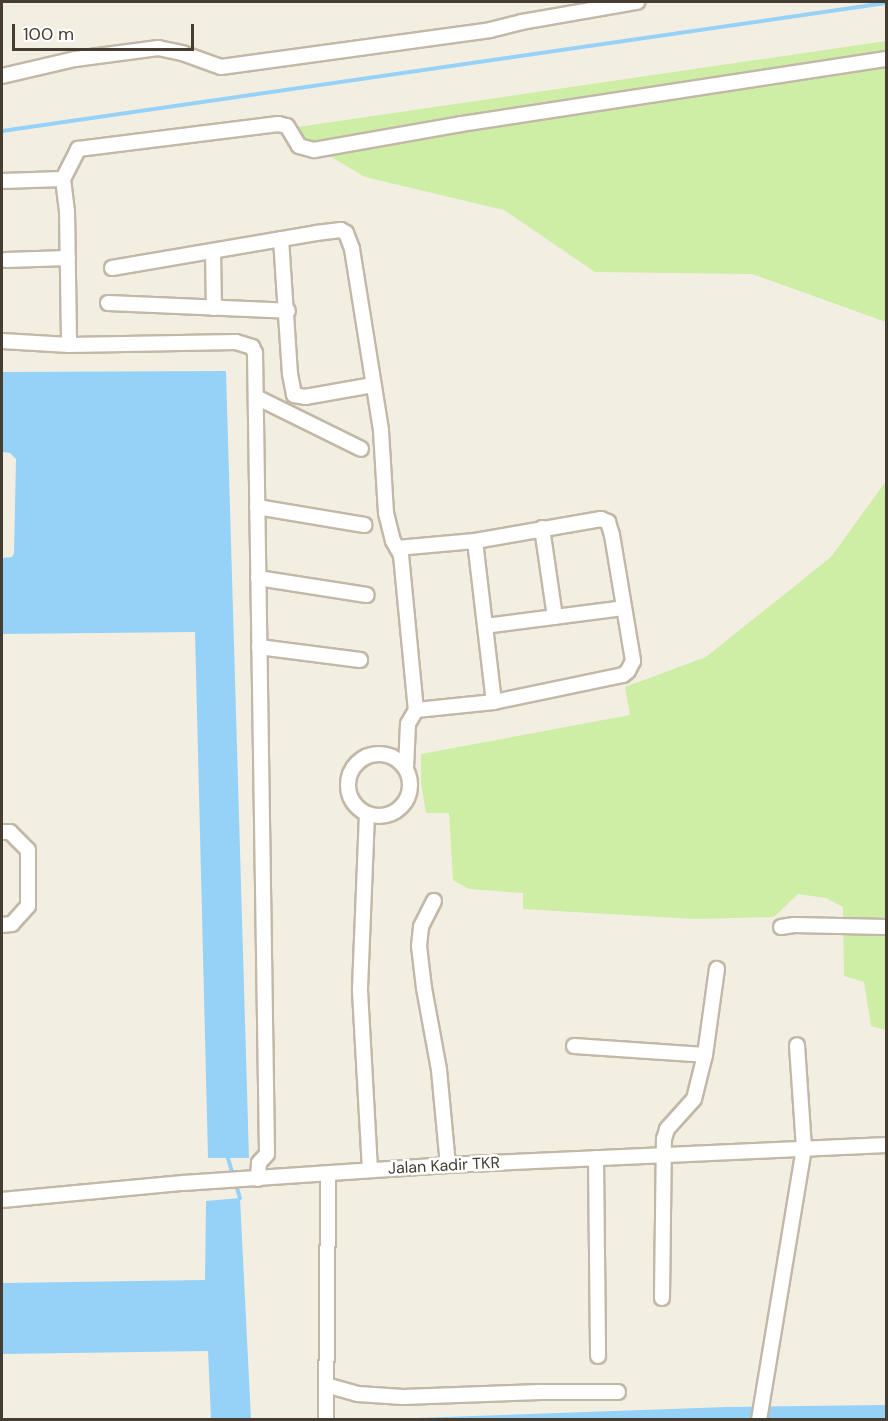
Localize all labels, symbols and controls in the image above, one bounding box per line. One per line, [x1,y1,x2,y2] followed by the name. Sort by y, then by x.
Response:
[15,12,196,50] scale bar
[23,22,74,46] text: 100 m
[388,1153,500,1179] street label: Jalan Kadir TKR

